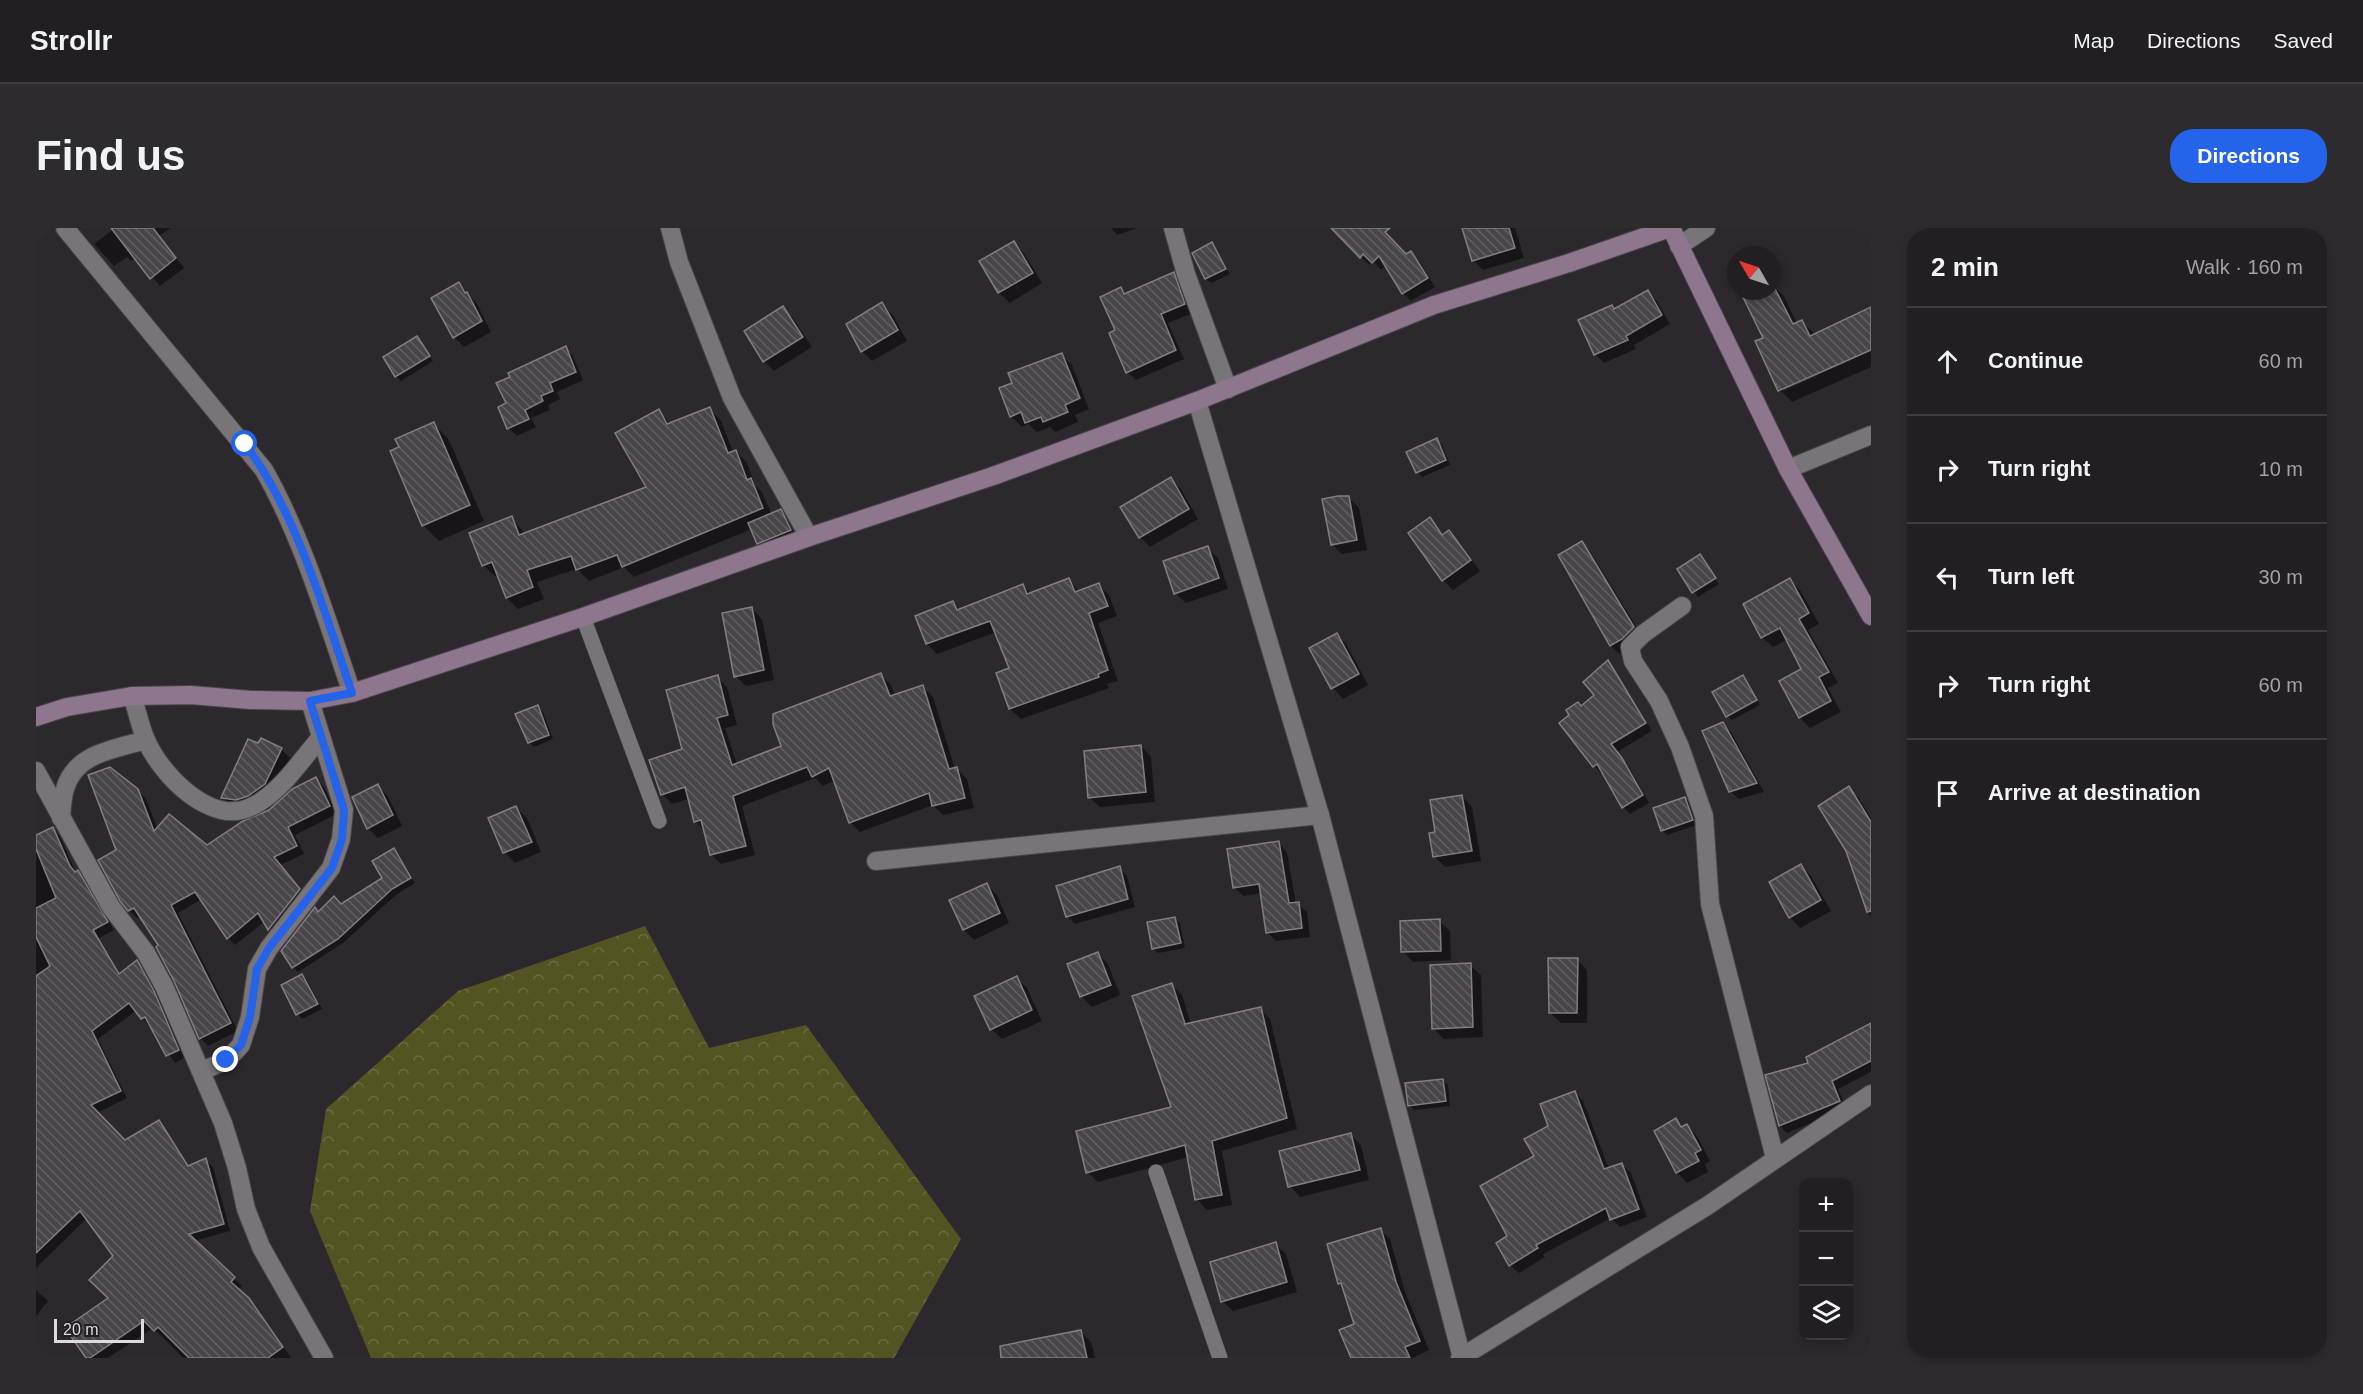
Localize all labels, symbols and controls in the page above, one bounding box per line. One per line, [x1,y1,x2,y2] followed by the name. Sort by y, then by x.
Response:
[30,25,112,56] text: Strollr
[2073,29,2114,52] text: Map
[2147,29,2240,52] text: Directions
[2273,29,2333,52] text: Saved
[2170,129,2327,183] button: Directions
[36,132,185,179] text: Find us
[1727,246,1781,300] north arrow
[1931,252,1999,282] text: 2 min
[2186,256,2303,278] text: Walk · 160 m
[1931,345,1964,378] icon: ahead
[1988,348,2083,373] text: Continue
[2259,350,2303,372] text: 60 m
[231,430,257,456] route start
[1931,453,1964,486] icon: right
[1988,456,2090,481] text: Turn right
[2259,458,2303,480] text: 10 m
[1931,561,1964,594] icon: left
[1988,564,2074,589] text: Turn left
[2259,566,2303,588] text: 30 m
[1931,669,1964,702] icon: right
[1988,672,2090,697] text: Turn right
[2259,674,2303,696] text: 60 m
[1931,777,1964,810] icon: arrive
[1988,780,2201,805] text: Arrive at destination
[212,1046,238,1072] route end
[1799,1178,1853,1340] map controls
[1799,1178,1853,1232] button: +
[1799,1232,1853,1286] button: −
[1799,1286,1853,1340] button: layers
[54,1316,144,1344] scale bar
[63,1321,99,1338] text: 20 m

